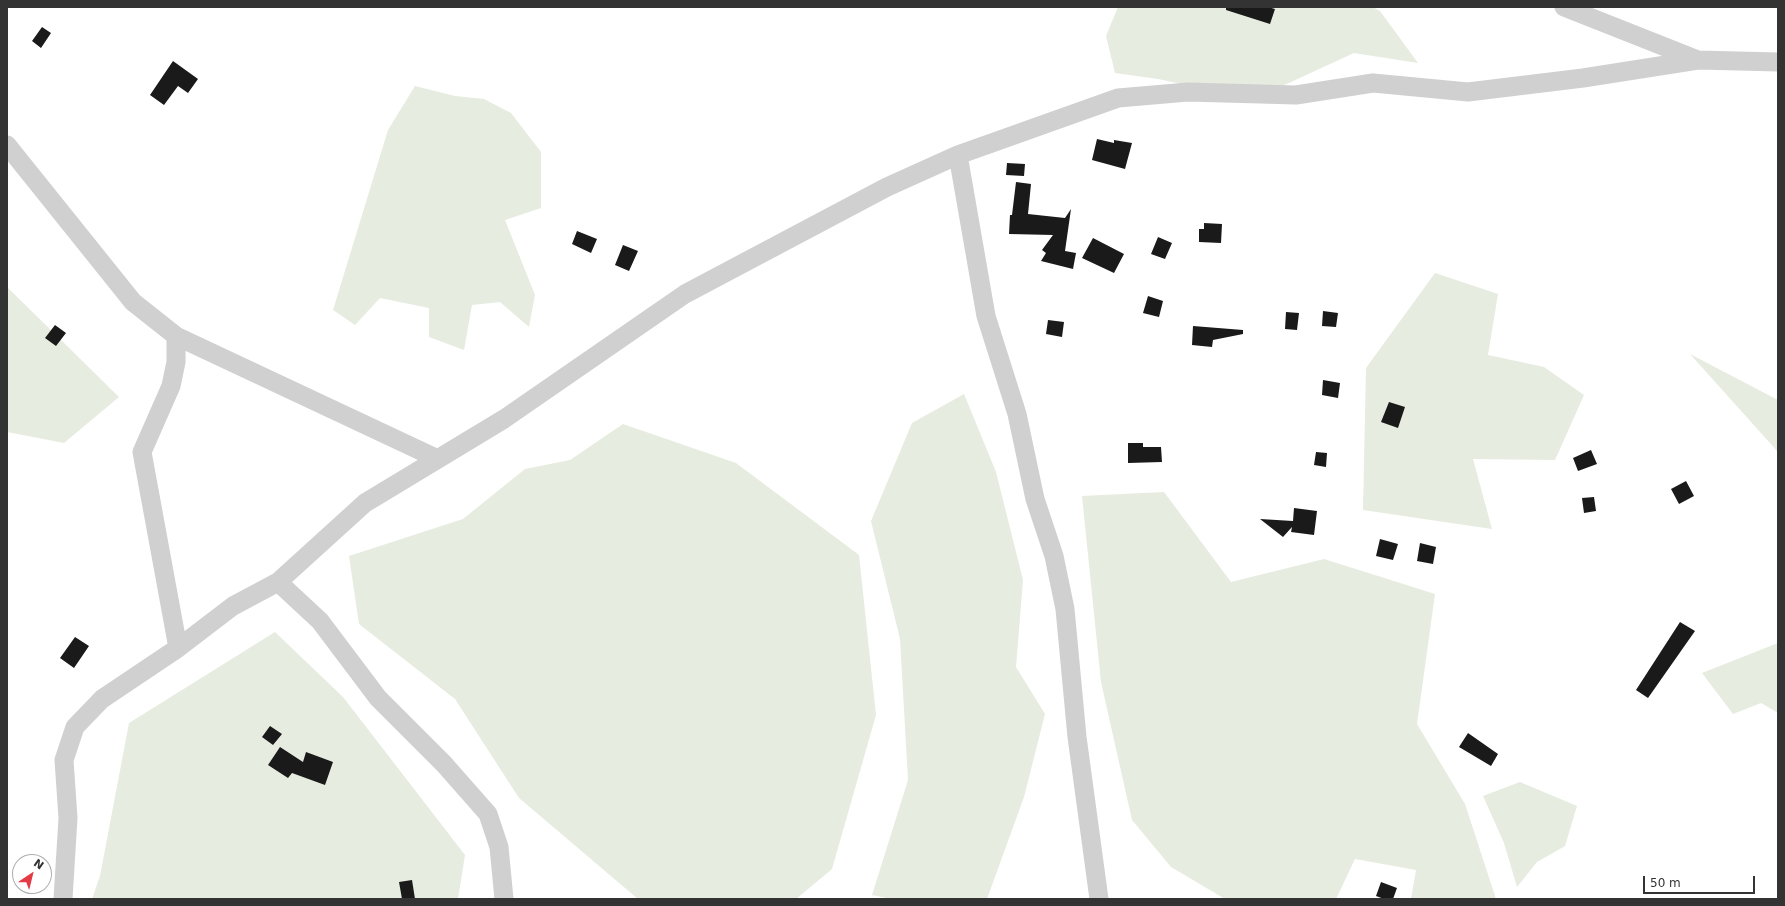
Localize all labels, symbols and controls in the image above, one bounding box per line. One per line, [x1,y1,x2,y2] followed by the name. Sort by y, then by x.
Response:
[12,854,52,894] north arrow
[31,857,46,873] text: N
[1645,868,1757,894] scale bar
[1650,876,1681,890] text: 50 m

